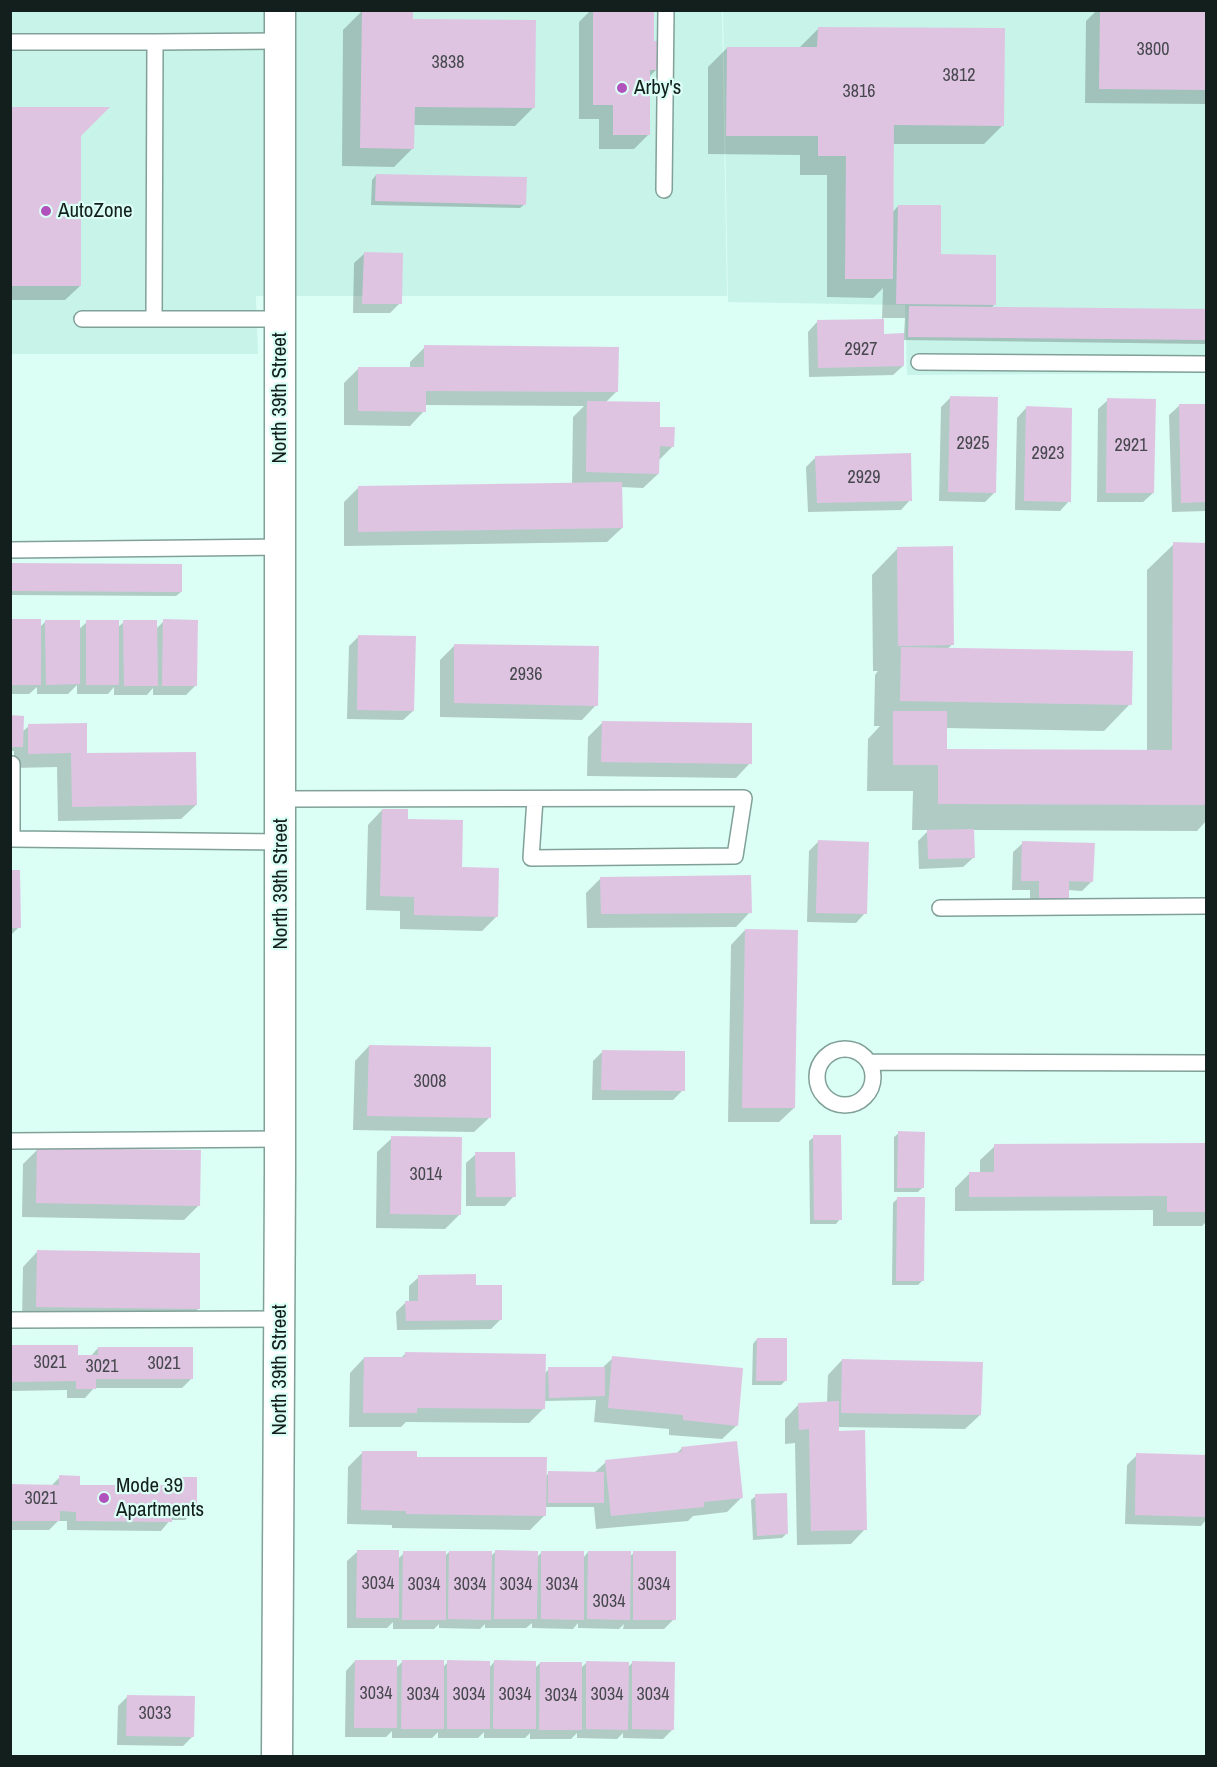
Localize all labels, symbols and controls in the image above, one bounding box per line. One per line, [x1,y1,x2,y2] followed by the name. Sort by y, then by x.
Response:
[1137,39,1169,61] house number: 3800
[432,52,464,74] house number: 3838
[943,65,975,87] house number: 3812
[634,75,681,101] place label: Arby's
[615,81,629,95] marker: Arby's
[843,81,875,103] house number: 3816
[58,198,133,224] place label: AutoZone
[39,204,53,218] marker: AutoZone
[267,332,293,464] street label: North 39th Street
[845,339,877,361] house number: 2927
[957,433,989,455] house number: 2925
[1115,435,1147,457] house number: 2921
[1032,443,1064,465] house number: 2923
[848,467,880,489] house number: 2929
[510,664,542,686] house number: 2936
[268,818,294,950] street label: North 39th Street
[414,1071,446,1093] house number: 3008
[410,1164,442,1186] house number: 3014
[267,1304,293,1436] street label: North 39th Street
[34,1352,66,1374] house number: 3021
[148,1353,180,1375] house number: 3021
[86,1356,118,1378] house number: 3021
[116,1473,204,1523] place label: Mode 39 Apartments
[25,1488,57,1510] house number: 3021
[97,1491,111,1505] marker: Mode 39 Apartments
[362,1573,394,1595] house number: 3034
[408,1574,440,1596] house number: 3034
[454,1574,486,1596] house number: 3034
[500,1574,532,1596] house number: 3034
[546,1574,578,1596] house number: 3034
[638,1574,670,1596] house number: 3034
[593,1591,625,1613] house number: 3034
[360,1683,392,1705] house number: 3034
[407,1684,439,1706] house number: 3034
[453,1684,485,1706] house number: 3034
[499,1684,531,1706] house number: 3034
[591,1684,623,1706] house number: 3034
[637,1684,669,1706] house number: 3034
[545,1685,577,1707] house number: 3034
[139,1703,171,1725] house number: 3033

